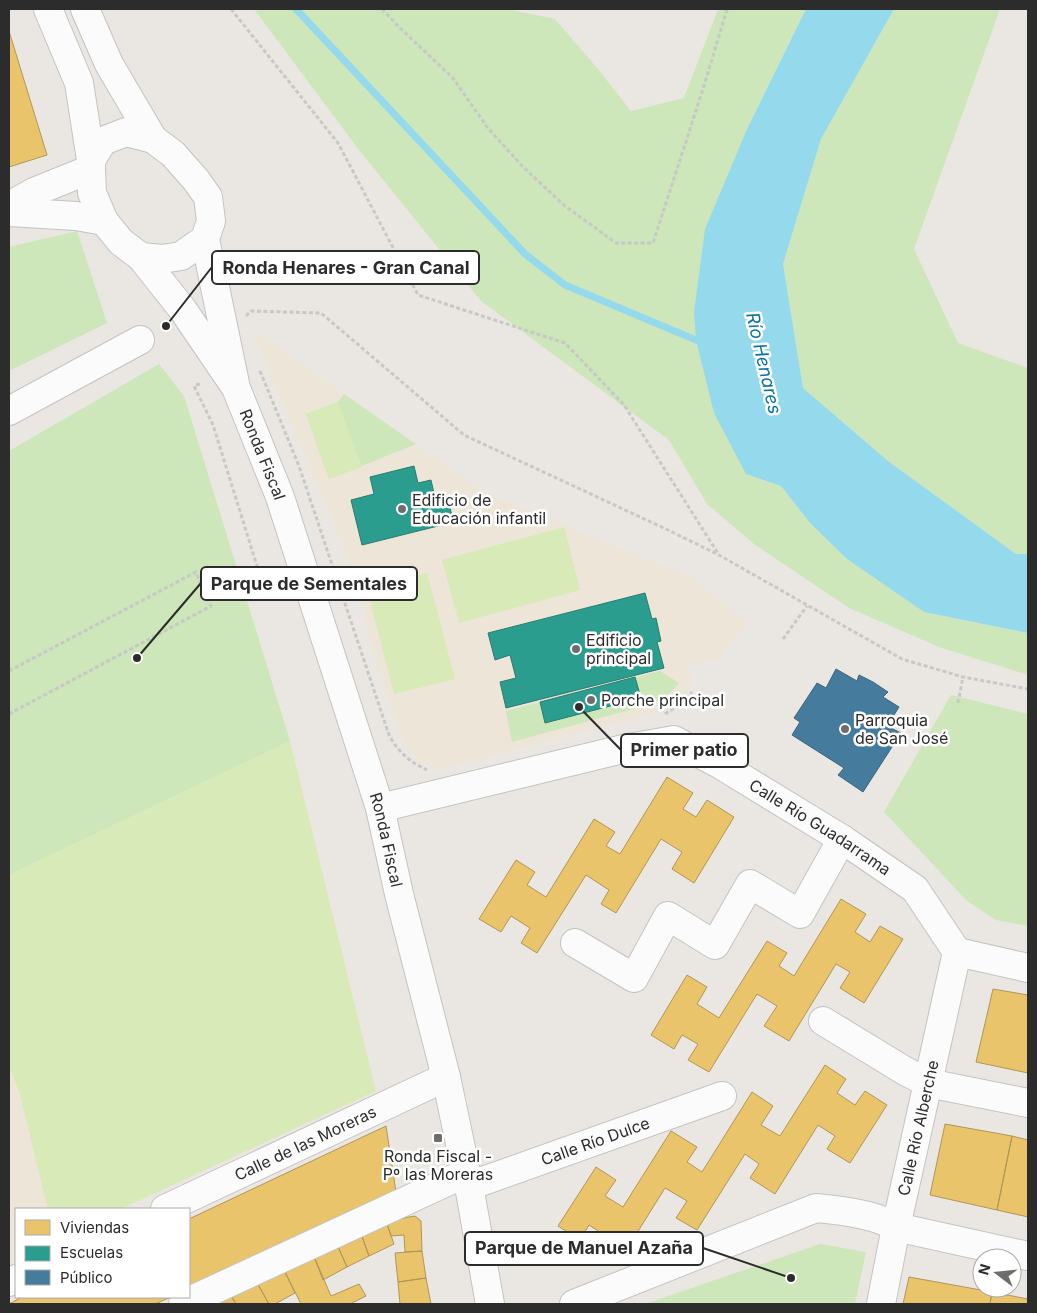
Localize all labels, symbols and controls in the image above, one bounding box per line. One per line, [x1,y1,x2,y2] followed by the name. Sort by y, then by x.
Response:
[212,251,479,284] callout: Ronda Henares - Gran Canal
[222,257,470,278] text: Ronda Henares - Gran Canal
[742,310,786,416] water label: Río Henares
[236,406,290,502] street label: Ronda Fiscal
[412,490,546,528] place label: Edificio de Educación infantil
[396,503,408,515] marker: Edificio de Educación infantil
[201,567,417,600] callout: Parque de Sementales
[211,573,407,594] text: Parque de Sementales
[586,630,651,668] place label: Edificio principal
[570,643,582,655] marker: Edificio principal
[601,690,724,710] place label: Porche principal
[585,694,597,706] marker: Porche principal
[855,710,948,748] place label: Parroquia de San José
[839,723,851,735] marker: Parroquia de San José
[621,734,748,767] callout: Primer patio
[630,739,738,760] text: Primer patio
[746,775,895,880] street label: Calle Río Guadarrama
[366,790,407,889] street label: Ronda Fiscal
[893,1058,943,1198] street label: Calle Río Alberche
[231,1101,379,1185] street label: Calle de las Moreras
[538,1113,652,1170] street label: Calle Río Dulce
[432,1132,444,1144] marker: Ronda Fiscal - Pº las Moreras
[383,1146,493,1184] place label: Ronda Fiscal - Pº las Moreras
[15,1208,190,1298] legend
[60,1218,129,1237] text: Viviendas
[465,1232,703,1265] callout: Parque de Manuel Azaña
[475,1237,693,1258] text: Parque de Manuel Azaña
[60,1243,123,1262] text: Escuelas
[972,1248,1022,1298] north arrow
[974,1262,994,1277] text: N
[60,1268,112,1287] text: Público

